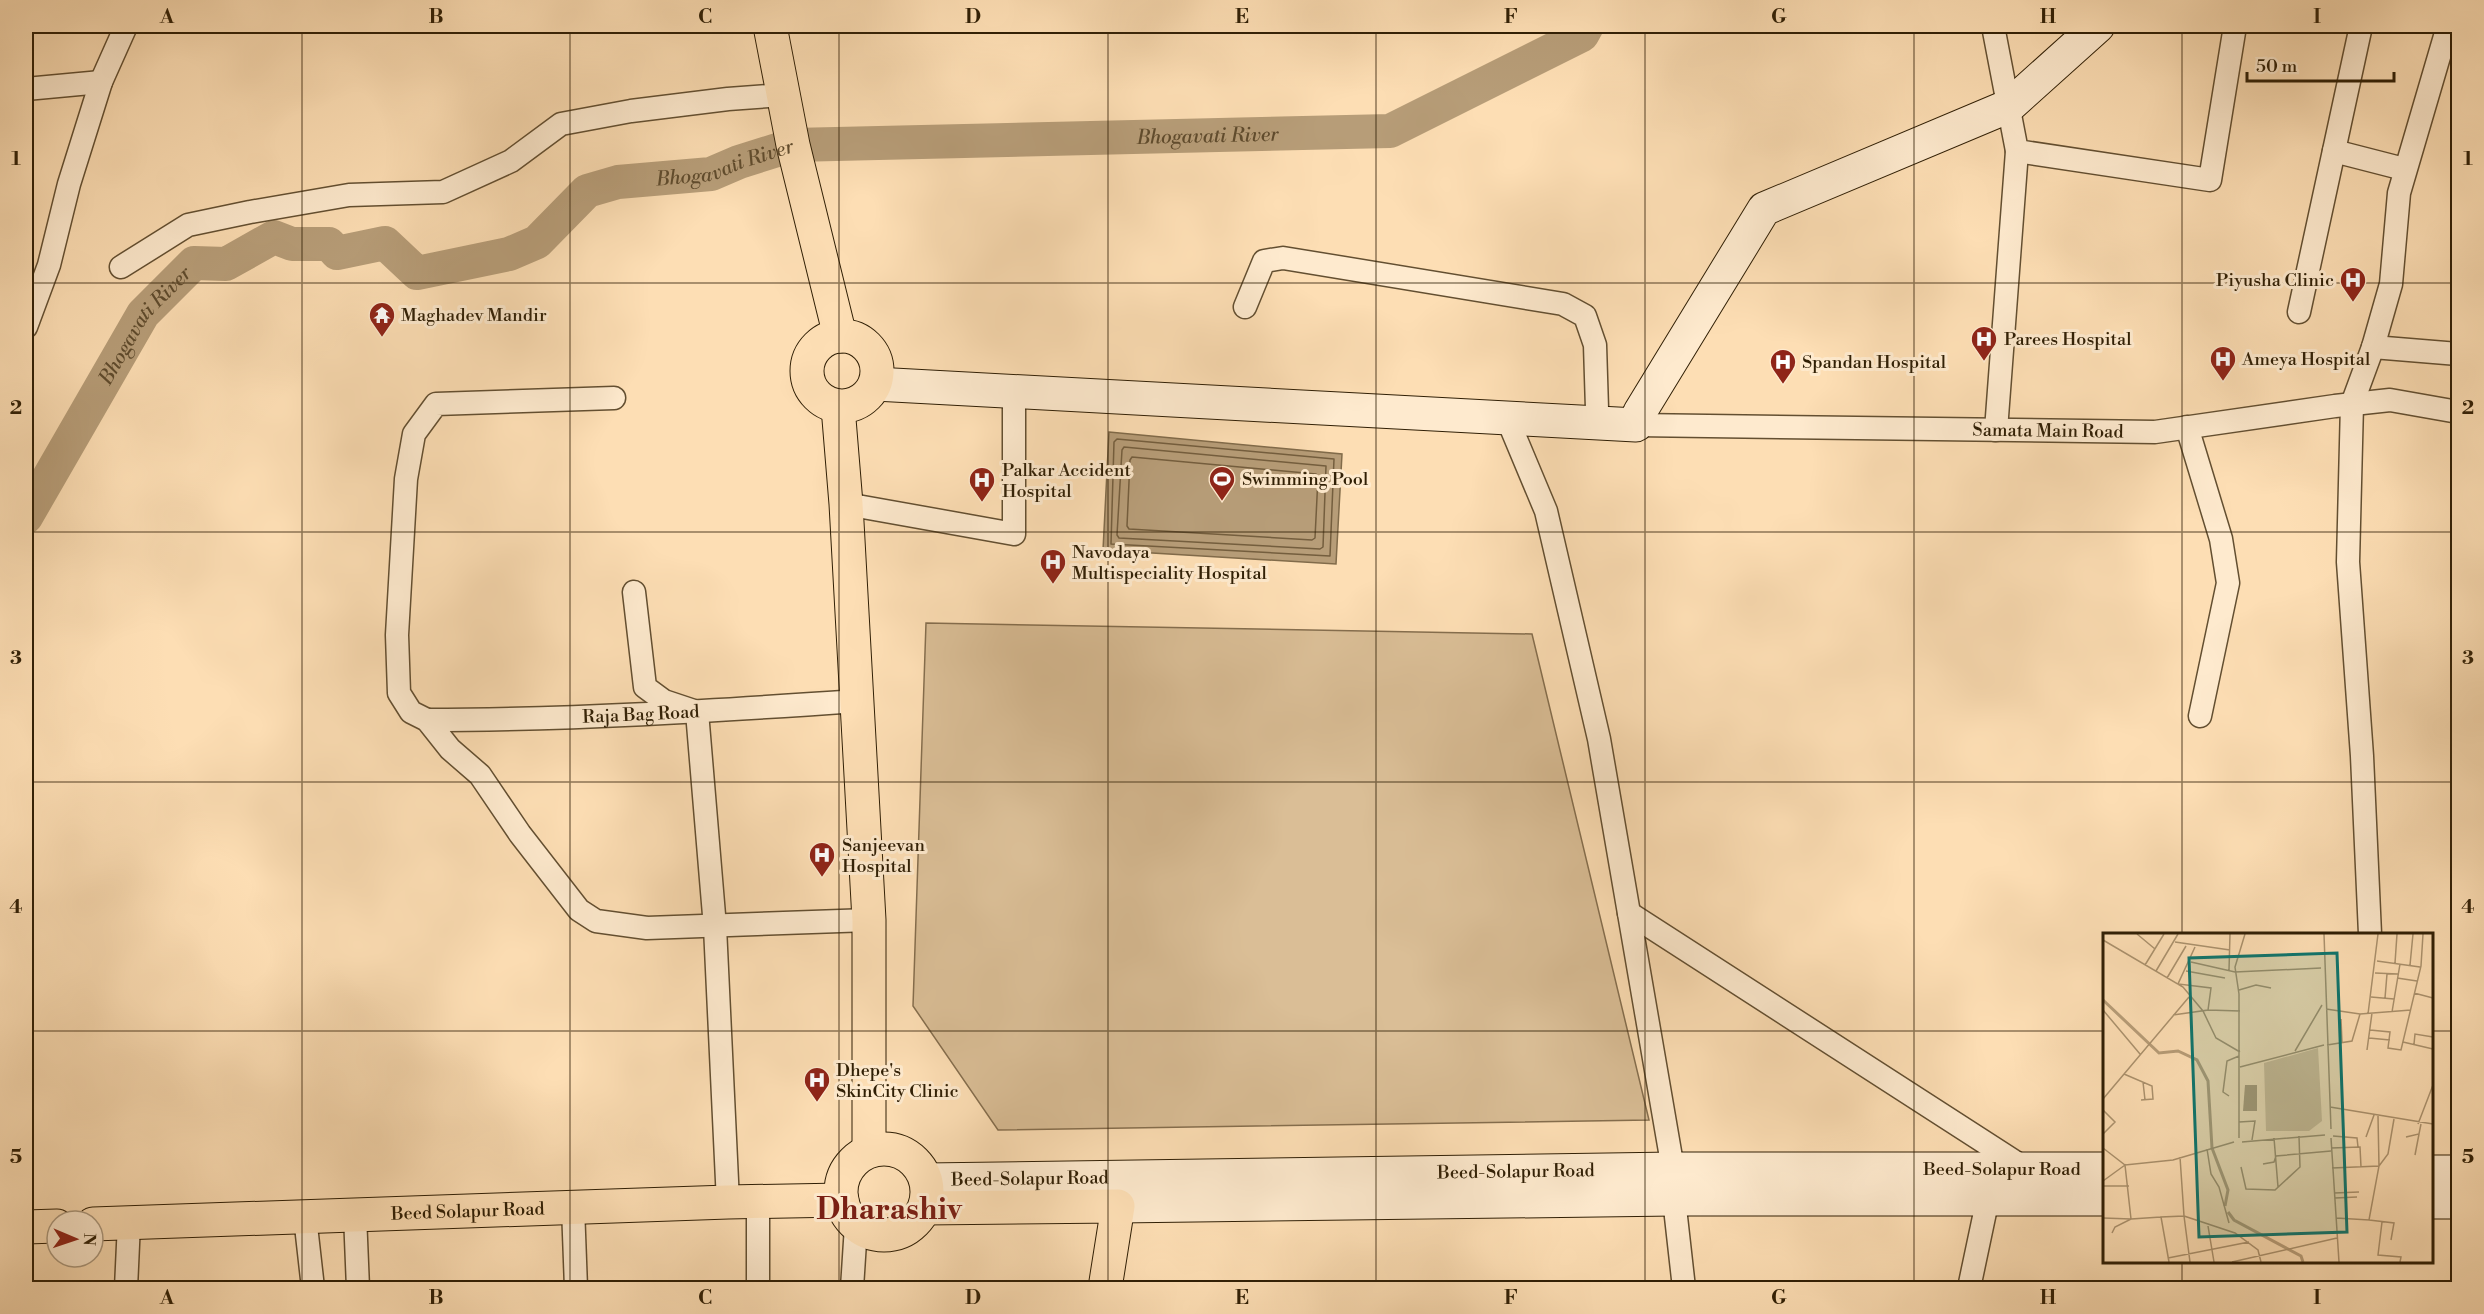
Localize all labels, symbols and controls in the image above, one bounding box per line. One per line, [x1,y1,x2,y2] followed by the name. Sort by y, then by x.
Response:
[159,5,175,30] text: A
[428,5,444,30] text: B
[698,5,712,30] text: C
[965,5,981,30] text: D
[1235,5,1249,30] text: E
[1504,5,1518,30] text: F
[1771,5,1787,30] text: G
[2040,5,2057,30] text: H
[2313,5,2321,30] text: I
[2247,45,2394,83] scale bar
[2256,55,2298,78] text: 50 m
[1135,123,1279,151] water label: Bhogavati River
[654,134,797,193] water label: Bhogavati River
[11,147,21,172] text: 1
[2463,147,2473,172] text: 1
[93,261,198,391] water label: Bhogavati River
[2338,265,2368,303] hospital icon: Piyusha Clinic
[2216,269,2334,292] place label: Piyusha Clinic
[367,300,397,338] temple icon: Maghadev Mandir
[401,304,547,327] place label: Maghadev Mandir
[1969,324,1999,362] hospital icon: Parees Hospital
[2004,328,2132,351] place label: Parees Hospital
[2208,344,2238,382] hospital icon: Ameya Hospital
[1768,347,1798,385] hospital icon: Spandan Hospital
[2241,348,2371,371] place label: Ameya Hospital
[1802,351,1947,374] place label: Spandan Hospital
[10,396,22,421] text: 2
[2462,396,2474,421] text: 2
[1972,419,2124,444] street label: Samata Main Road
[1002,459,1131,503] place label: Palkar Accident Hospital
[1207,464,1237,502] sports icon: Swimming Pool
[967,465,997,503] hospital icon: Palkar Accident Hospital
[1242,468,1369,491] place label: Swimming Pool
[1072,541,1268,585] place label: Navodaya Multispeciality Hospital
[1038,547,1068,585] hospital icon: Navodaya Multispeciality Hospital
[10,646,22,671] text: 3
[2462,646,2474,671] text: 3
[582,700,701,729] street label: Raja Bag Road
[842,834,925,878] place label: Sanjeevan Hospital
[807,840,837,878] hospital icon: Sanjeevan Hospital
[9,895,23,920] text: 4
[2461,895,2475,920] text: 4
[2103,933,2433,1263] inset map
[836,1059,959,1103] place label: Dhepe's SkinCity Clinic
[802,1065,832,1103] hospital icon: Dhepe's SkinCity Clinic
[10,1145,22,1170] text: 5
[2462,1145,2474,1170] text: 5
[1922,1158,2081,1181] street label: Beed-Solapur Road
[1436,1159,1596,1184] street label: Beed-Solapur Road
[950,1166,1110,1192] street label: Beed-Solapur Road
[816,1191,963,1229] district label: Dharashiv
[390,1197,546,1226] street label: Beed Solapur Road
[45,1209,105,1269] north arrow
[79,1233,99,1247] text: N
[159,1286,175,1311] text: A
[428,1286,444,1311] text: B
[698,1286,712,1311] text: C
[965,1286,981,1311] text: D
[1235,1286,1249,1311] text: E
[1504,1286,1518,1311] text: F
[1771,1286,1787,1311] text: G
[2040,1286,2057,1311] text: H
[2313,1286,2321,1311] text: I

